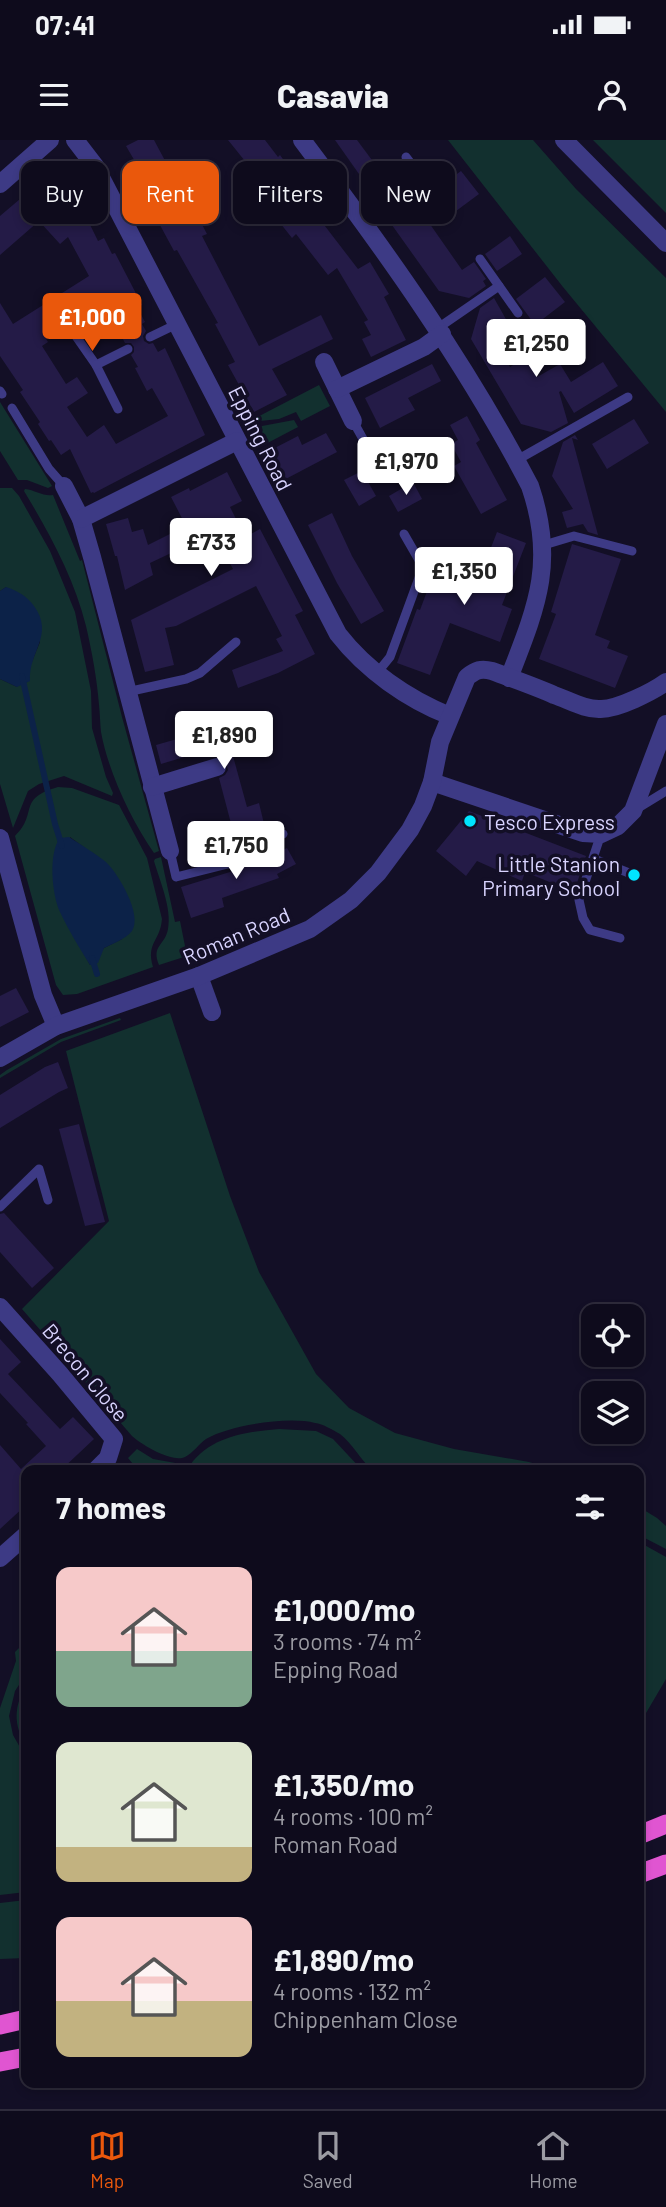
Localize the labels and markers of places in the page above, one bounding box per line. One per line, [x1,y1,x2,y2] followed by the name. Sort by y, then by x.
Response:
[35,294,149,353] pin: £1,000
[479,320,593,379] pin: £1,250
[349,438,463,497] pin: £1,970
[170,518,252,578] pin: £733
[407,547,521,607] pin: £1,350
[167,712,281,771] pin: £1,890
[484,809,615,834] place label: Tesco Express
[462,813,478,829] marker: Tesco Express
[179,822,293,881] pin: £1,750
[482,851,620,900] place label: Little Stanion Primary School
[626,867,642,883] marker: Little Stanion Primary School

